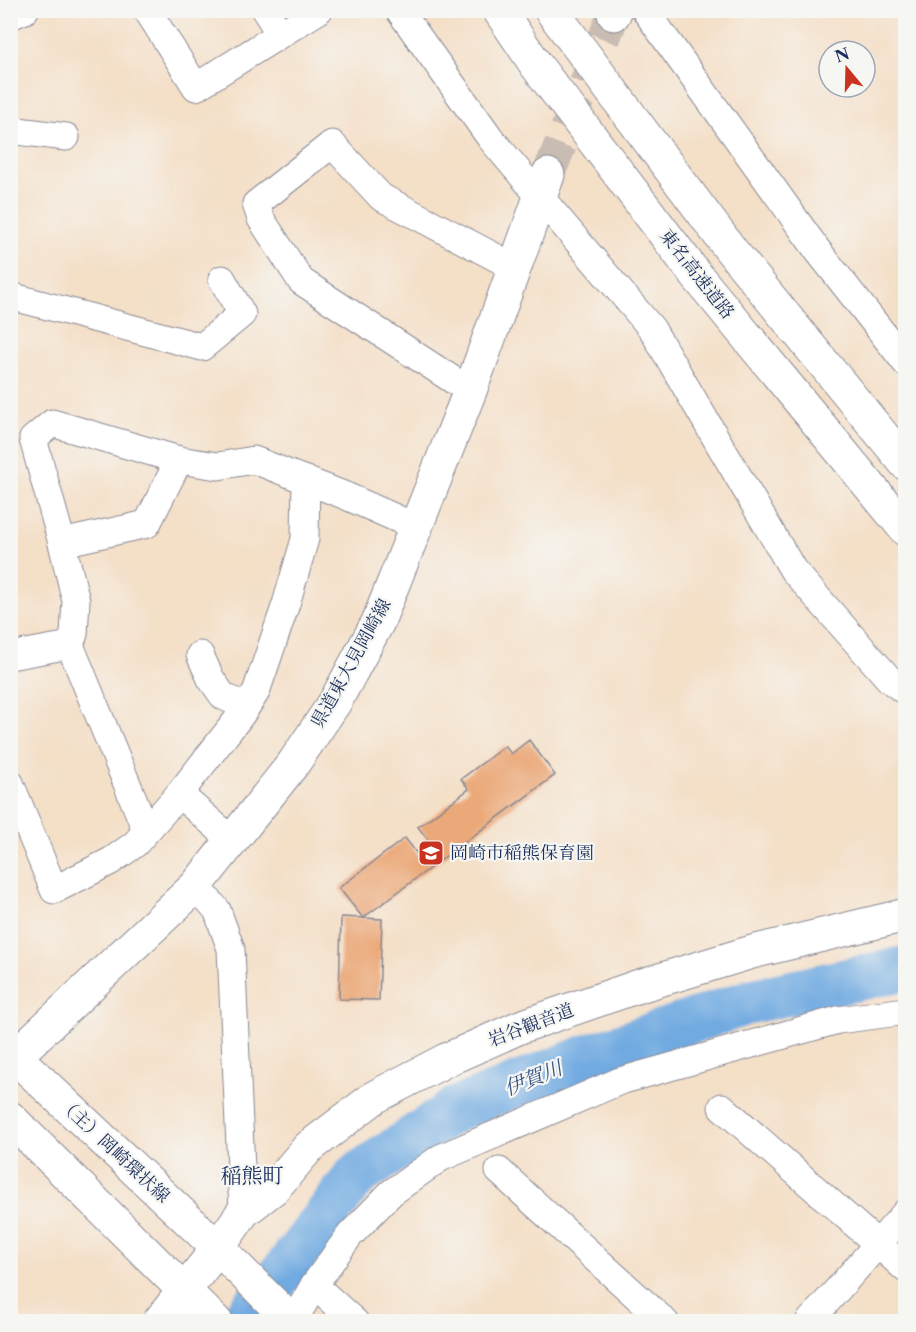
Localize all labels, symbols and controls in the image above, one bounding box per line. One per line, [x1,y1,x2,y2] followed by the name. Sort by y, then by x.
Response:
[817,39,877,99] north arrow
[832,43,852,67] text: N
[655,225,739,323] street label: 東名高速道路
[306,595,396,731] street label: 県道東大見岡崎線
[416,838,446,868] school or university icon: 岡崎市稲熊保育園
[450,842,594,864] place label: 岡崎市稲熊保育園
[485,999,577,1051] street label: 岩谷観音道
[501,1055,567,1100] water label: 伊賀川
[54,1093,174,1207] street label: （主）岡崎環状線
[221,1163,284,1188] district label: 稲熊町

